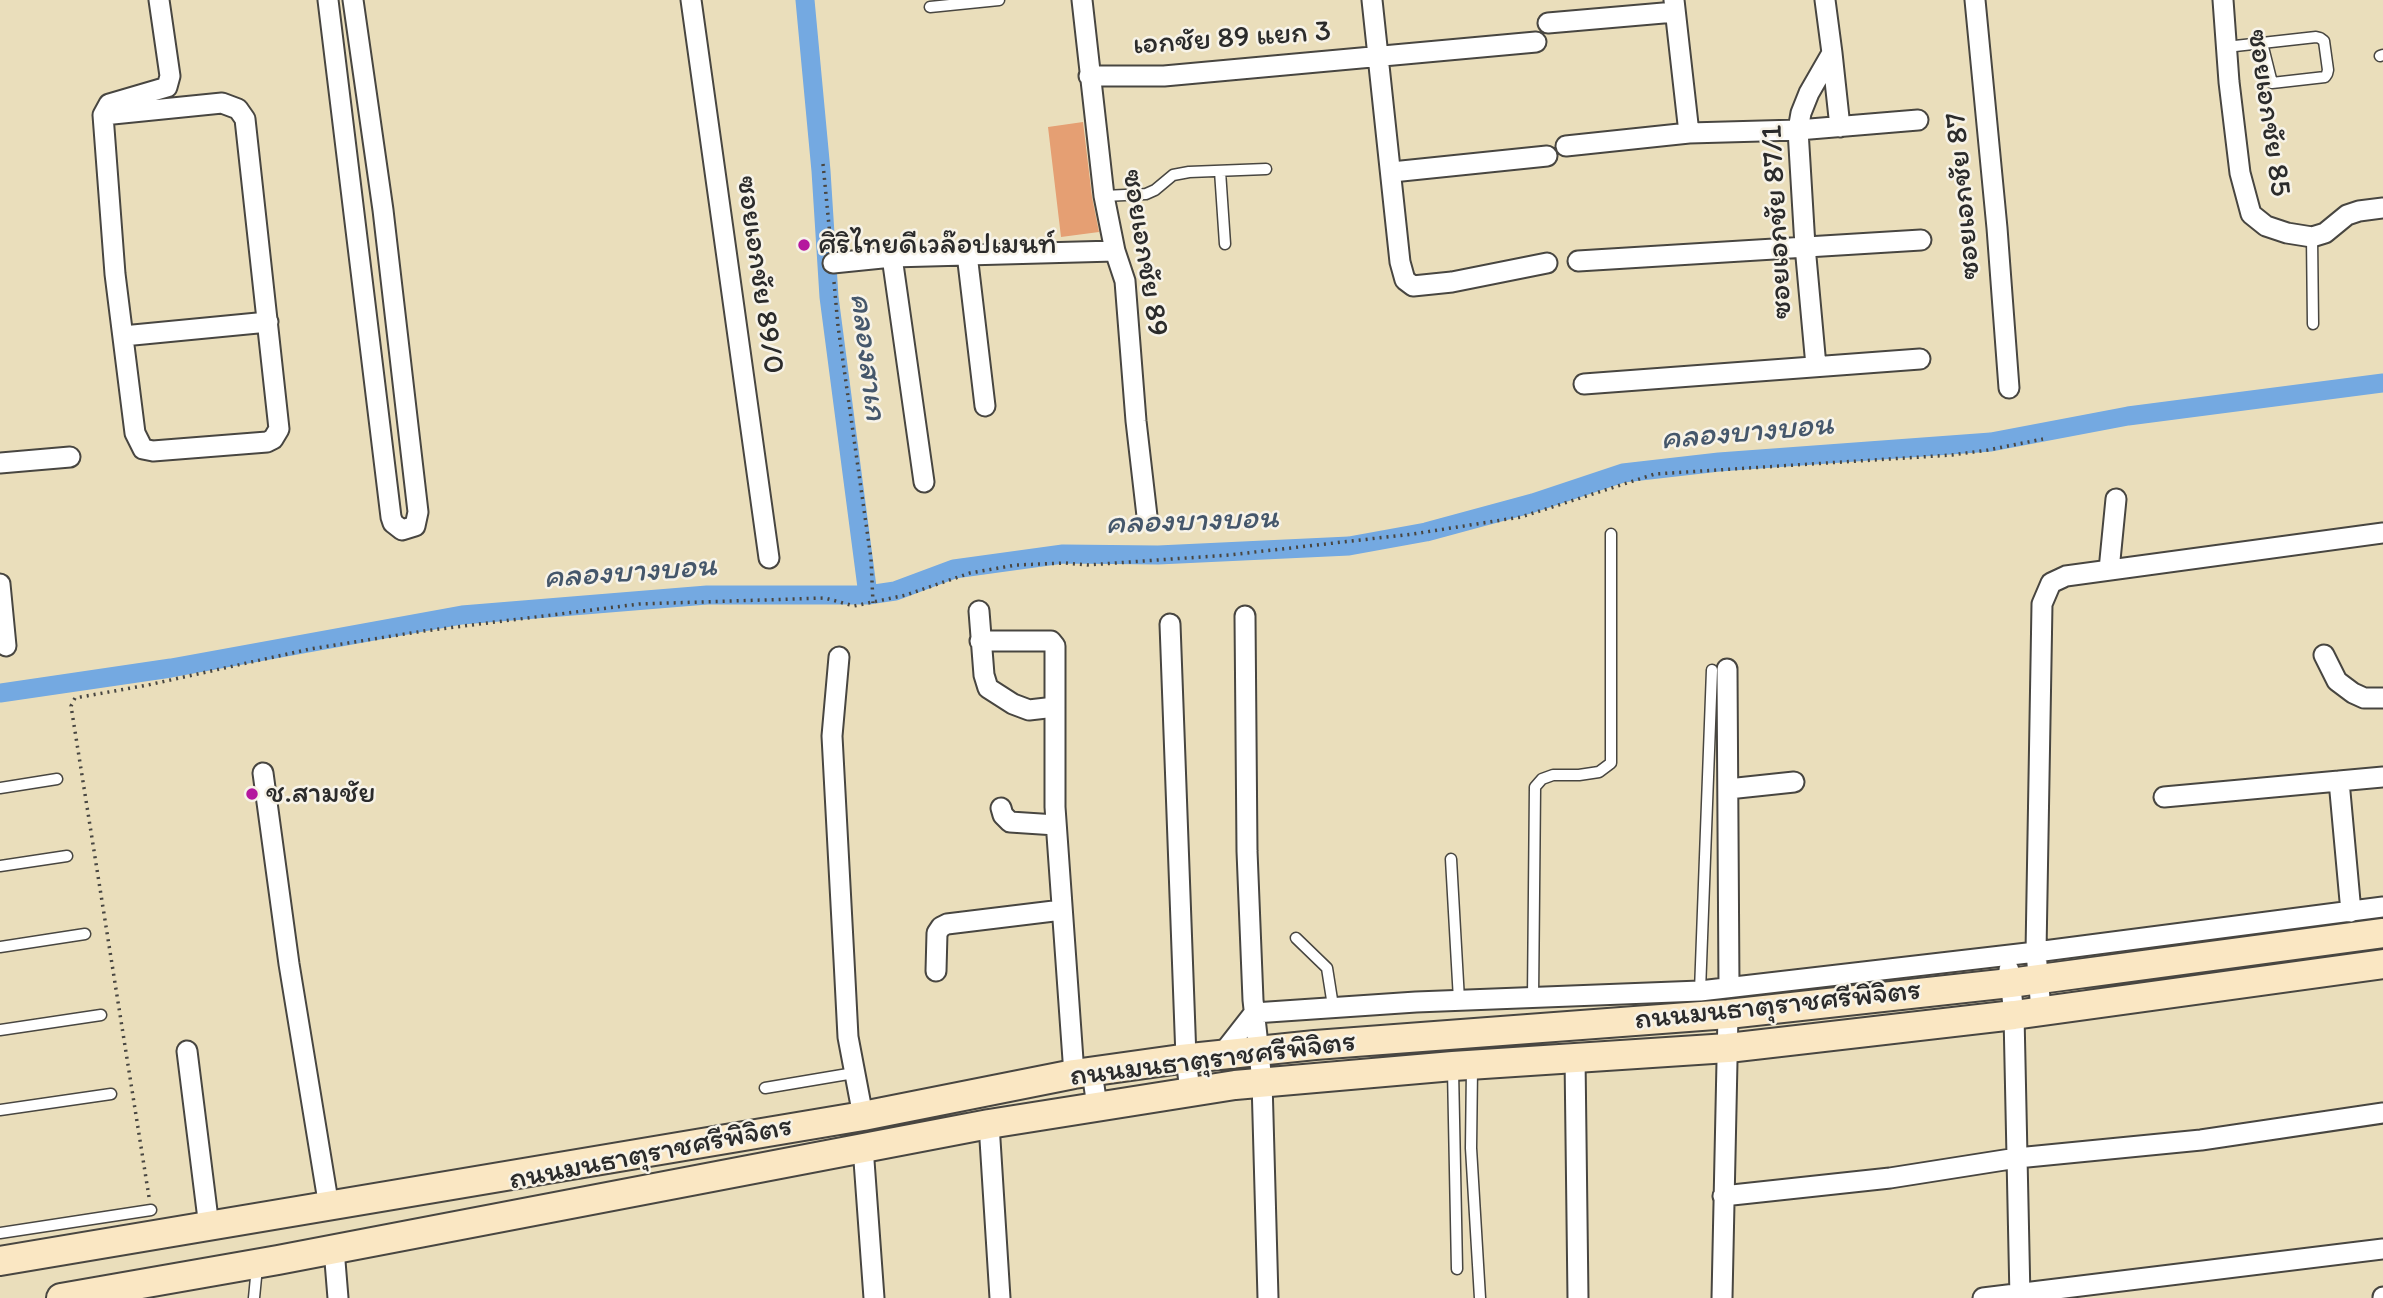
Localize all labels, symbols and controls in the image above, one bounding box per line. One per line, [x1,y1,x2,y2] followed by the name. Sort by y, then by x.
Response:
[1132,14,1332,64] street label: เอกชัย 89 แยก 3
[2238,27,2298,199] street label: ซอยเอกชัย 85
[1939,111,1989,281] street label: ซอยเอกชัย 87
[1755,124,1801,320] street label: ซอยเอกชัย 87/1
[1113,167,1175,339] street label: ซอยเอกชัย 89
[727,174,791,376] street label: ซอยเอกชัย 89/0
[818,227,1057,263] place label: ศิริไทยดีเวล๊อปเมนท์
[796,237,812,253] marker: ศิริไทยดีเวล๊อปเมนท์
[840,291,894,423] water label: คลองสาเก
[1659,406,1835,460] water label: คลองบางบอน
[1105,500,1279,544] water label: คลองบางบอน
[542,548,718,598] water label: คลองบางบอน
[266,776,375,812] place label: ช.สามชัย
[244,786,260,802] marker: ช.สามชัย
[1633,973,1923,1039] street label: ถนนมนธาตุราชศรีพิจิตร
[1068,1025,1358,1095] street label: ถนนมนธาตุราชศรีพิจิตร
[506,1109,796,1199] street label: ถนนมนธาตุราชศรีพิจิตร

